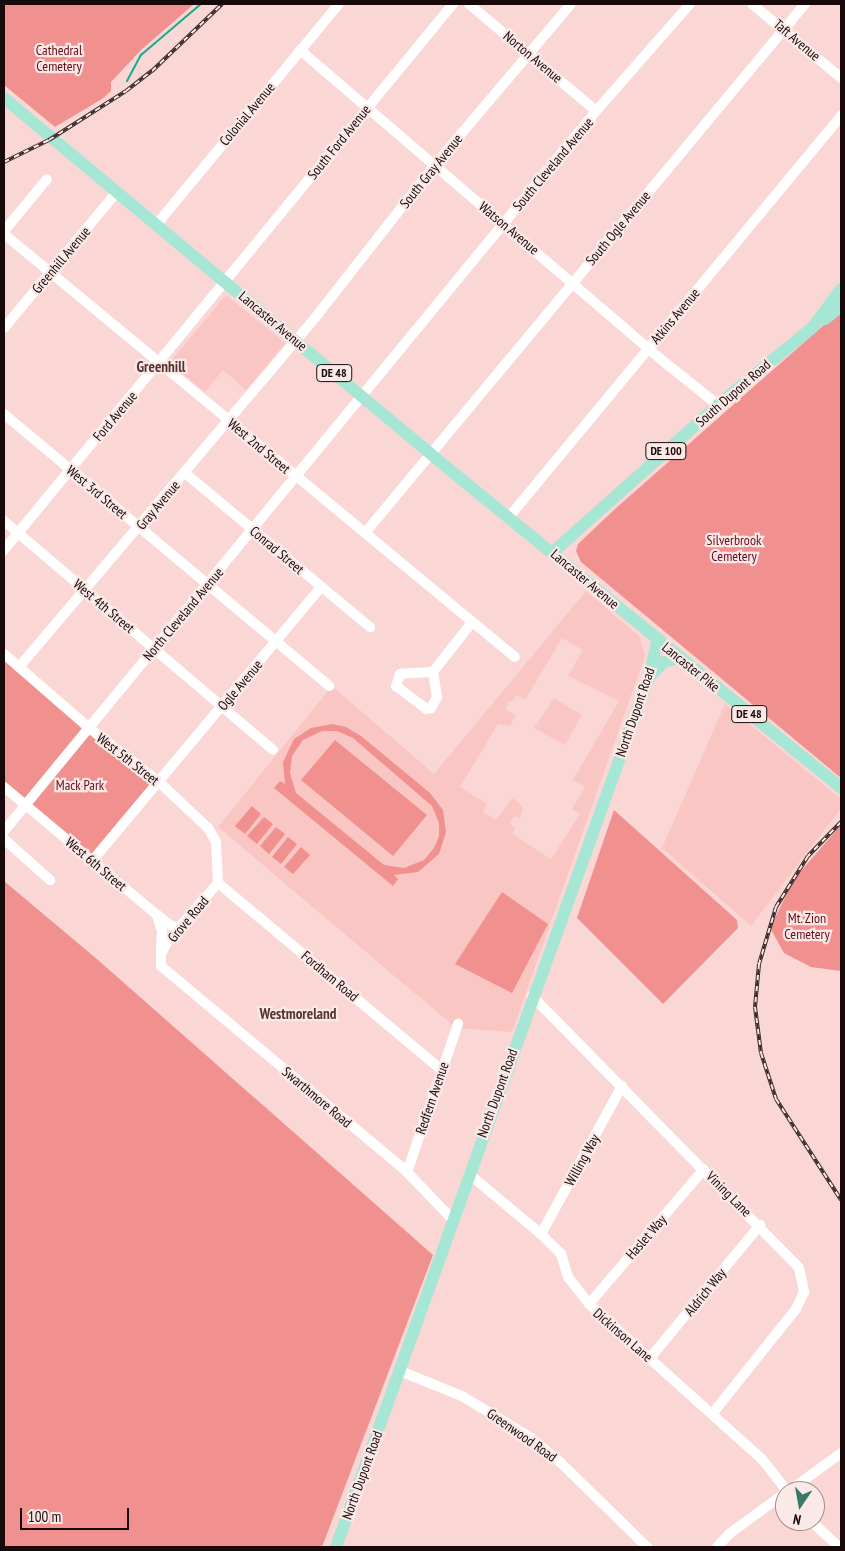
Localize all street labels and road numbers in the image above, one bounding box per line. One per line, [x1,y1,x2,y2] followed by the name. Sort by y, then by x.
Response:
[770,15,824,65] street label: Taft Avenue
[500,27,566,87] street label: Norton Avenue
[216,79,278,149] street label: Colonial Avenue
[304,101,374,183] street label: South Ford Avenue
[509,114,597,214] street label: South Cleveland Avenue
[396,130,466,212] street label: South Gray Avenue
[582,187,654,269] street label: South Ogle Avenue
[475,198,543,258] street label: Watson Avenue
[28,223,94,297] street label: Greenhill Avenue
[647,285,703,347] street label: Atkins Avenue
[235,287,311,355] street label: Lancaster Avenue
[692,356,774,430] street label: South Dupont Road
[315,363,353,382] road number: DE 48
[89,388,141,444] street label: Ford Avenue
[224,415,294,477] street label: West 2nd Street
[645,442,687,461] road number: DE 100
[63,462,131,522] street label: West 3rd Street
[132,477,184,533] street label: Gray Avenue
[246,522,308,578] street label: Conrad Street
[547,545,623,613] street label: Lancaster Avenue
[139,564,227,664] street label: North Cleveland Avenue
[70,576,138,636] street label: West 4th Street
[659,639,723,695] street label: Lancaster Pike
[214,656,266,714] street label: Ogle Avenue
[612,665,658,759] street label: North Dupont Road
[730,704,768,724] road number: DE 48
[93,729,163,789] street label: West 5th Street
[62,834,130,894] street label: West 6th Street
[164,893,212,945] street label: Grove Road
[298,947,362,1005] street label: Fordham Road
[473,1046,521,1140] street label: North Dupont Road
[412,1060,452,1136] street label: Redfern Avenue
[279,1063,355,1131] street label: Swarthmore Road
[561,1131,603,1189] street label: Willing Way
[703,1168,755,1220] street label: Vining Lane
[622,1211,670,1263] street label: Haslet Way
[681,1265,729,1319] street label: Aldrich Way
[590,1305,656,1365] street label: Dickinson Lane
[484,1405,560,1465] street label: Greenwood Road
[338,1428,386,1522] street label: North Dupont Road

